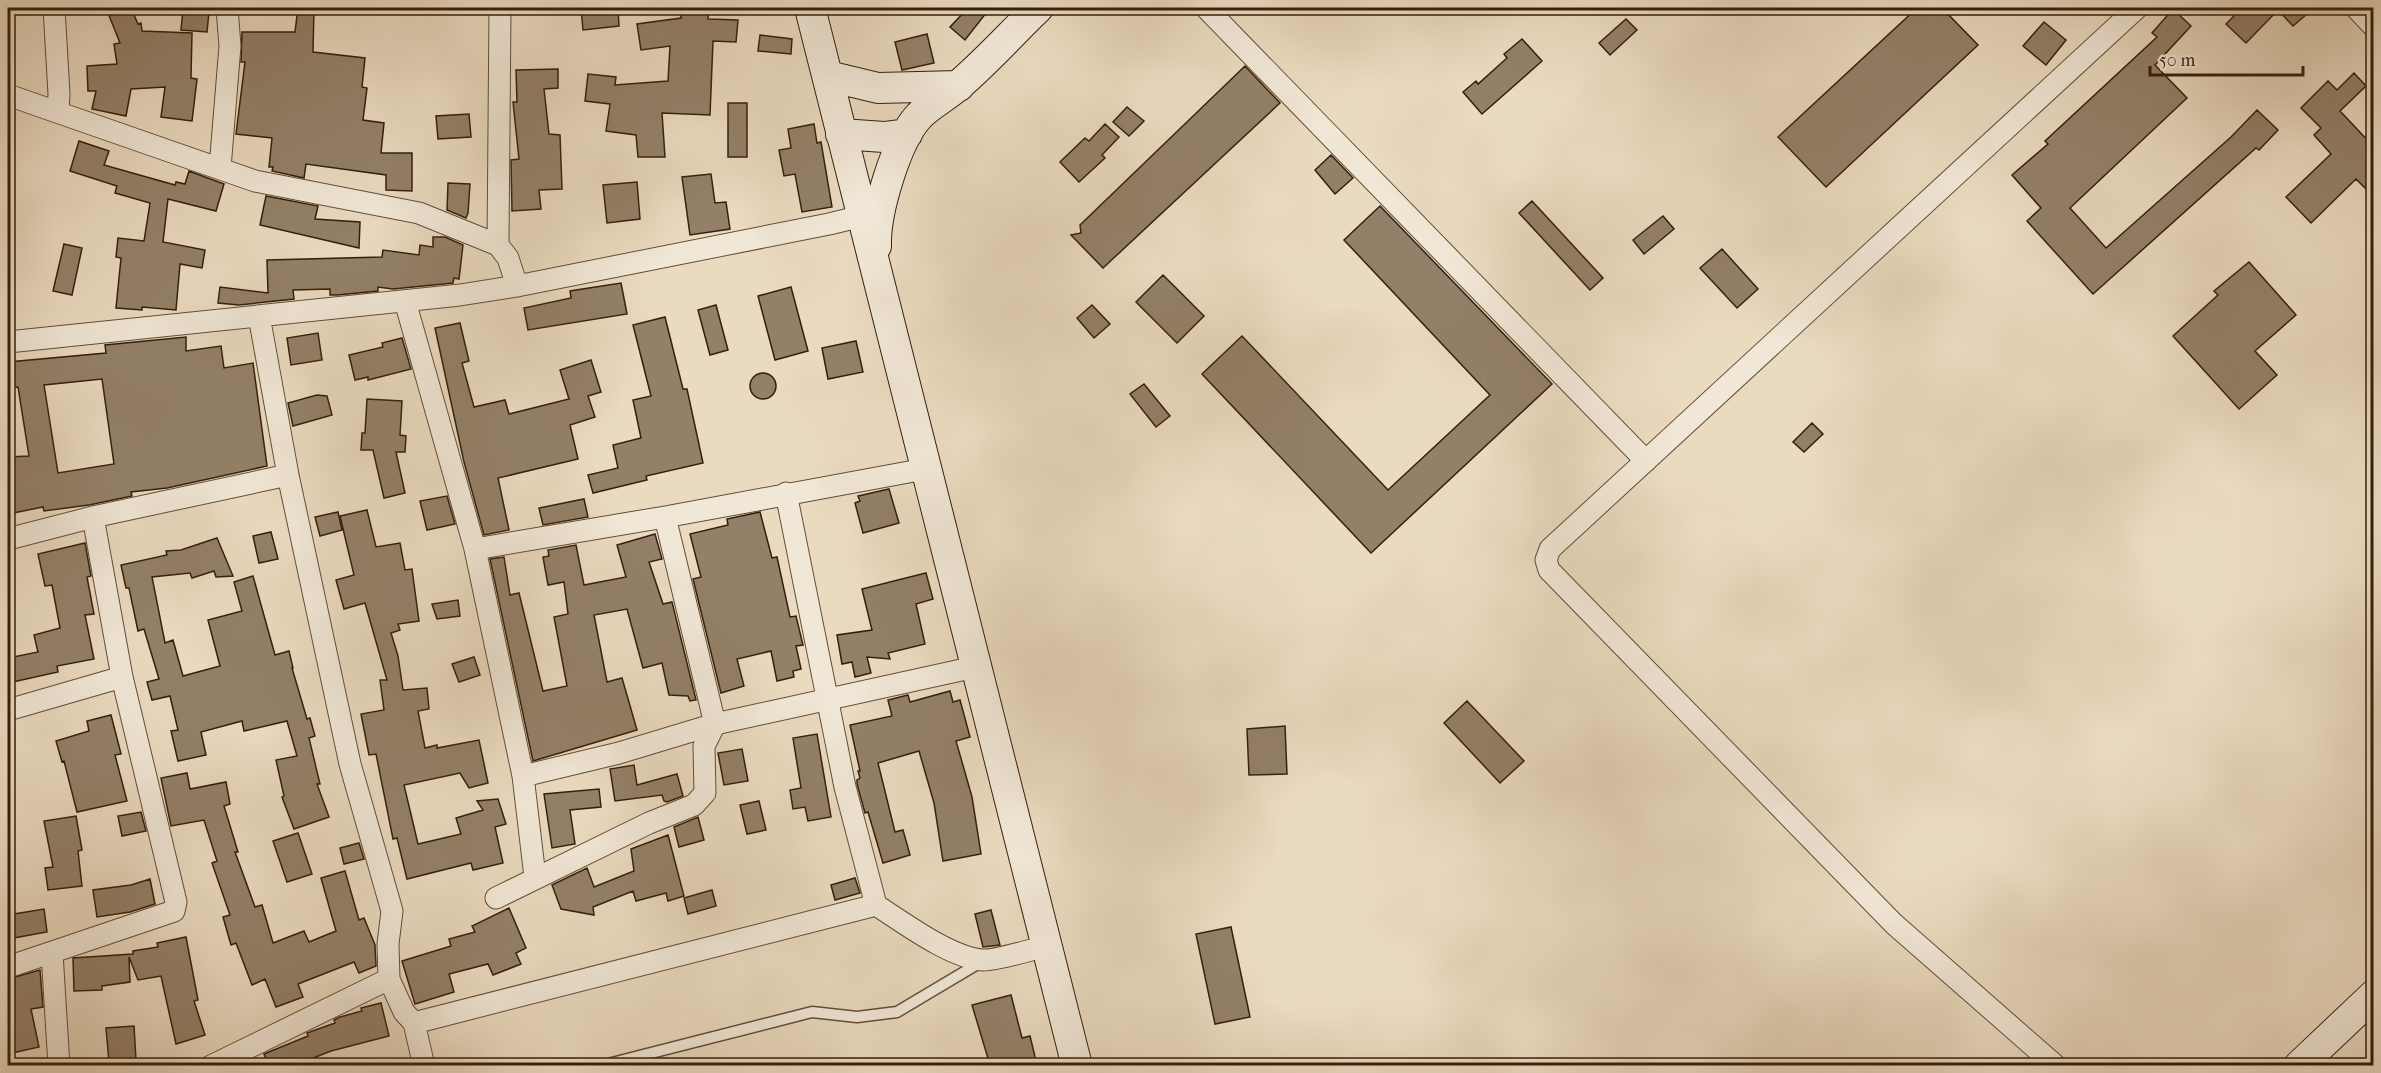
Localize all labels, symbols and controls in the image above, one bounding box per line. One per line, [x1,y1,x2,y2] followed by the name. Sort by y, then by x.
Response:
[2150,39,2303,77] scale bar
[2159,50,2196,71] text: 50 m

